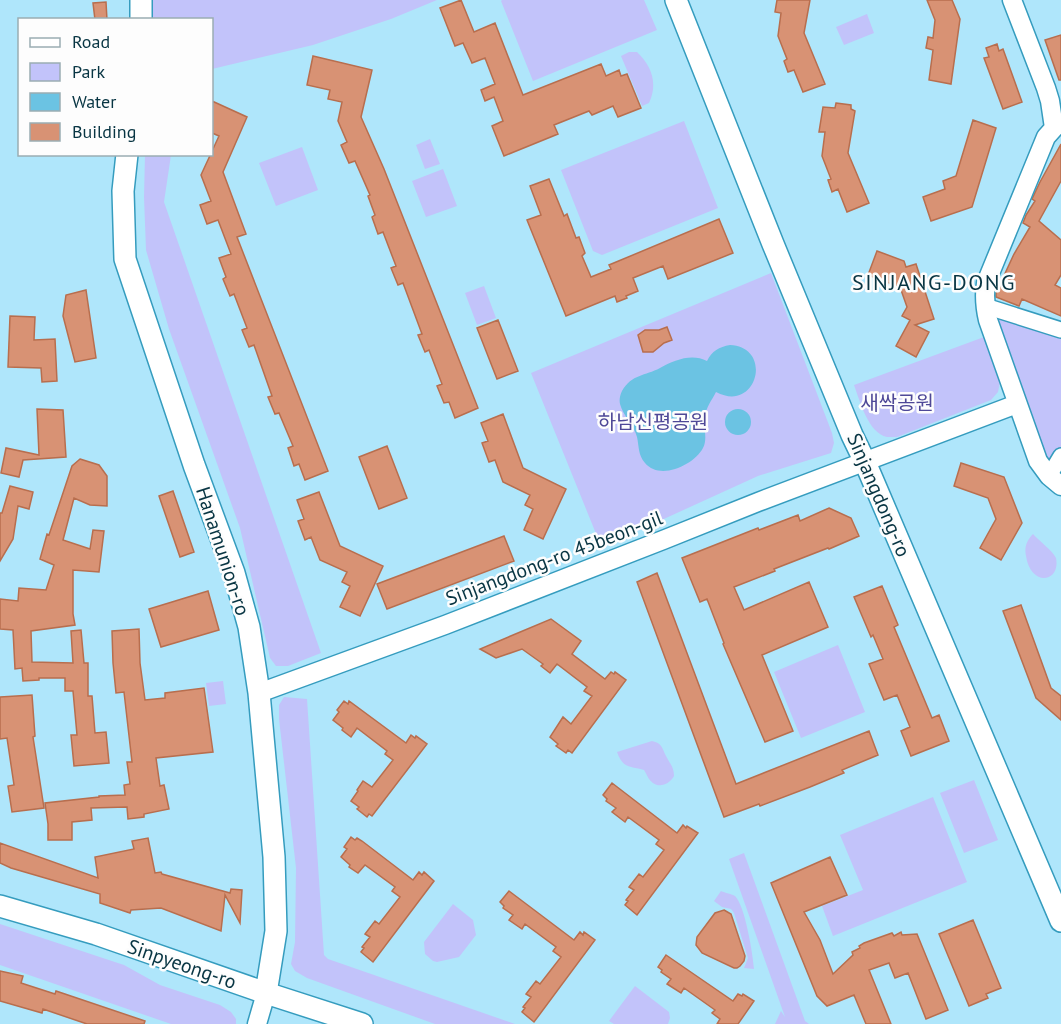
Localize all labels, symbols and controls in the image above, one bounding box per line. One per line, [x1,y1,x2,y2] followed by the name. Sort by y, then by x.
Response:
[18,18,213,156] legend
[72,30,110,53] text: Road
[72,60,105,83] text: Park
[72,90,116,113] text: Water
[72,120,136,143] text: Building
[852,268,1016,296] district label: SINJANG-DONG
[860,390,934,416] park label: 새싹공원
[598,409,708,435] park label: 하남신평공원
[841,429,917,561] street label: Sinjangdong-ro
[190,483,256,619] street label: Hanamunion-ro
[442,505,666,611] street label: Sinjangdong-ro 45beon-gil
[124,933,240,995] street label: Sinpyeong-ro

